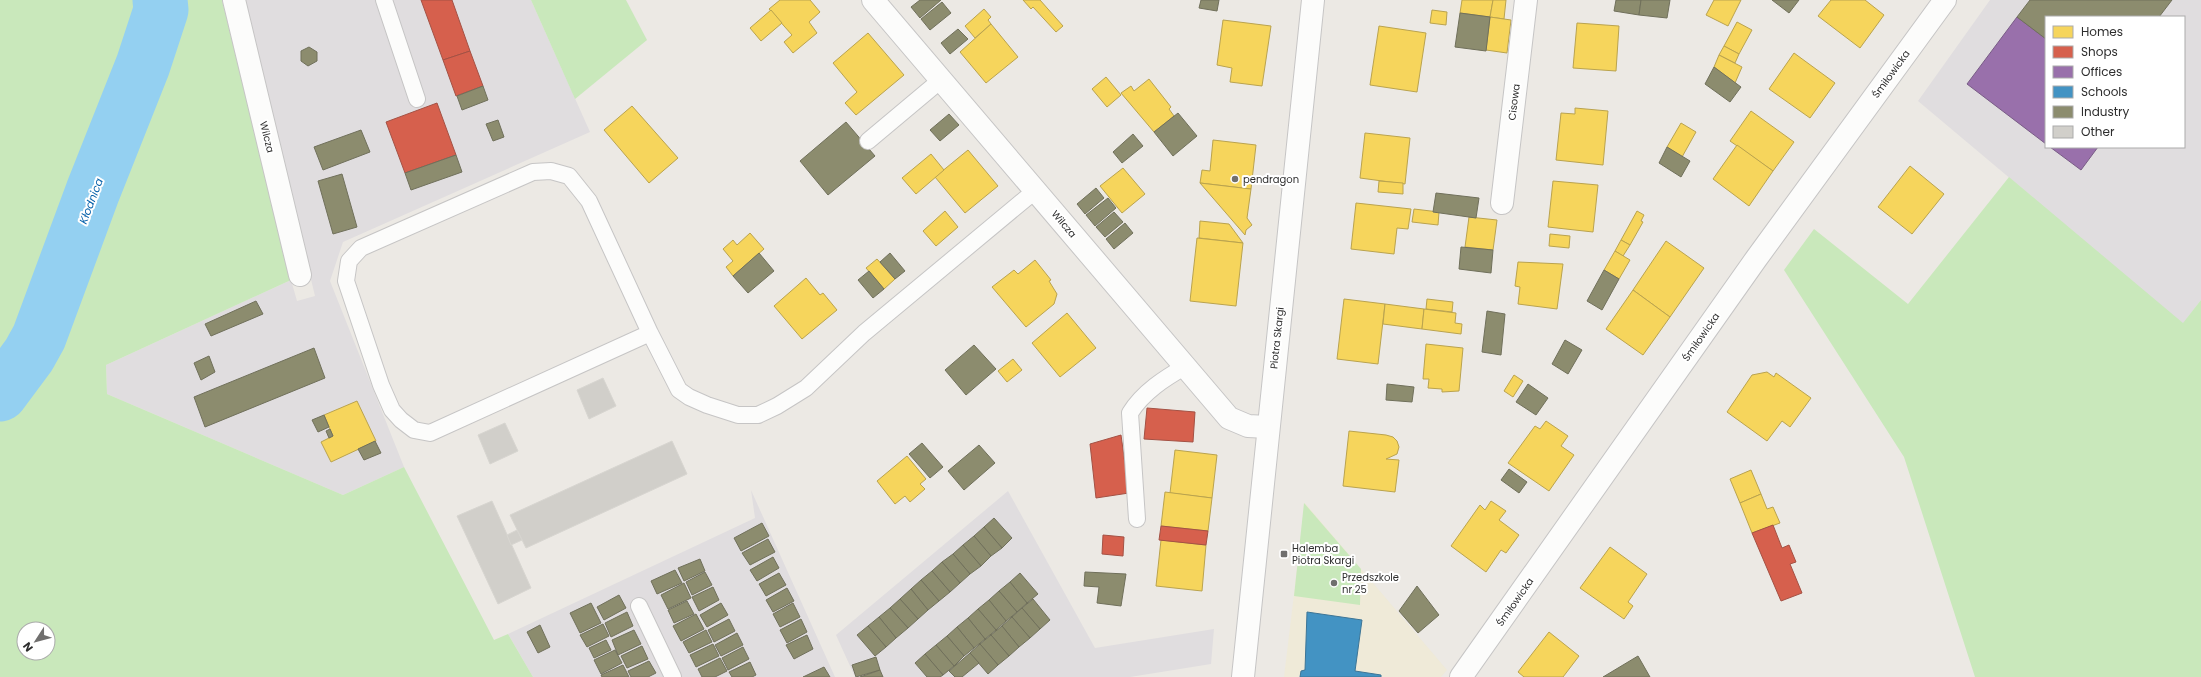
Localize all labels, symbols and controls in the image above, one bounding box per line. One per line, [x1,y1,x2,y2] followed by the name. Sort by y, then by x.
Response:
[2045,16,2185,148] legend
[2081,23,2123,40] text: Homes
[2081,43,2118,60] text: Shops
[1868,47,1914,101] street label: Śmiłowicka
[2081,63,2122,80] text: Offices
[1504,83,1524,121] street label: Cisowa
[2081,83,2128,100] text: Schools
[2081,103,2130,120] text: Industry
[256,120,278,154] street label: Wilcza
[2081,123,2115,140] text: Other
[1243,172,1299,187] place label: pendragon
[1230,174,1240,184] marker: pendragon
[75,175,107,226] water label: Kłodnica
[1048,207,1080,241] street label: Wilcza
[1266,306,1288,370] street label: Piotra Skargi
[1679,310,1723,364] street label: Śmiłowicka
[1292,541,1354,568] place label: Halemba Piotra Skargi
[1279,549,1289,559] marker: Halemba Piotra Skargi
[1342,570,1399,597] place label: Przedszkole nr 25
[1493,575,1537,629] street label: Śmiłowicka
[1329,578,1339,588] marker: Przedszkole nr 25
[16,621,56,661] north arrow
[19,639,37,655] text: N

